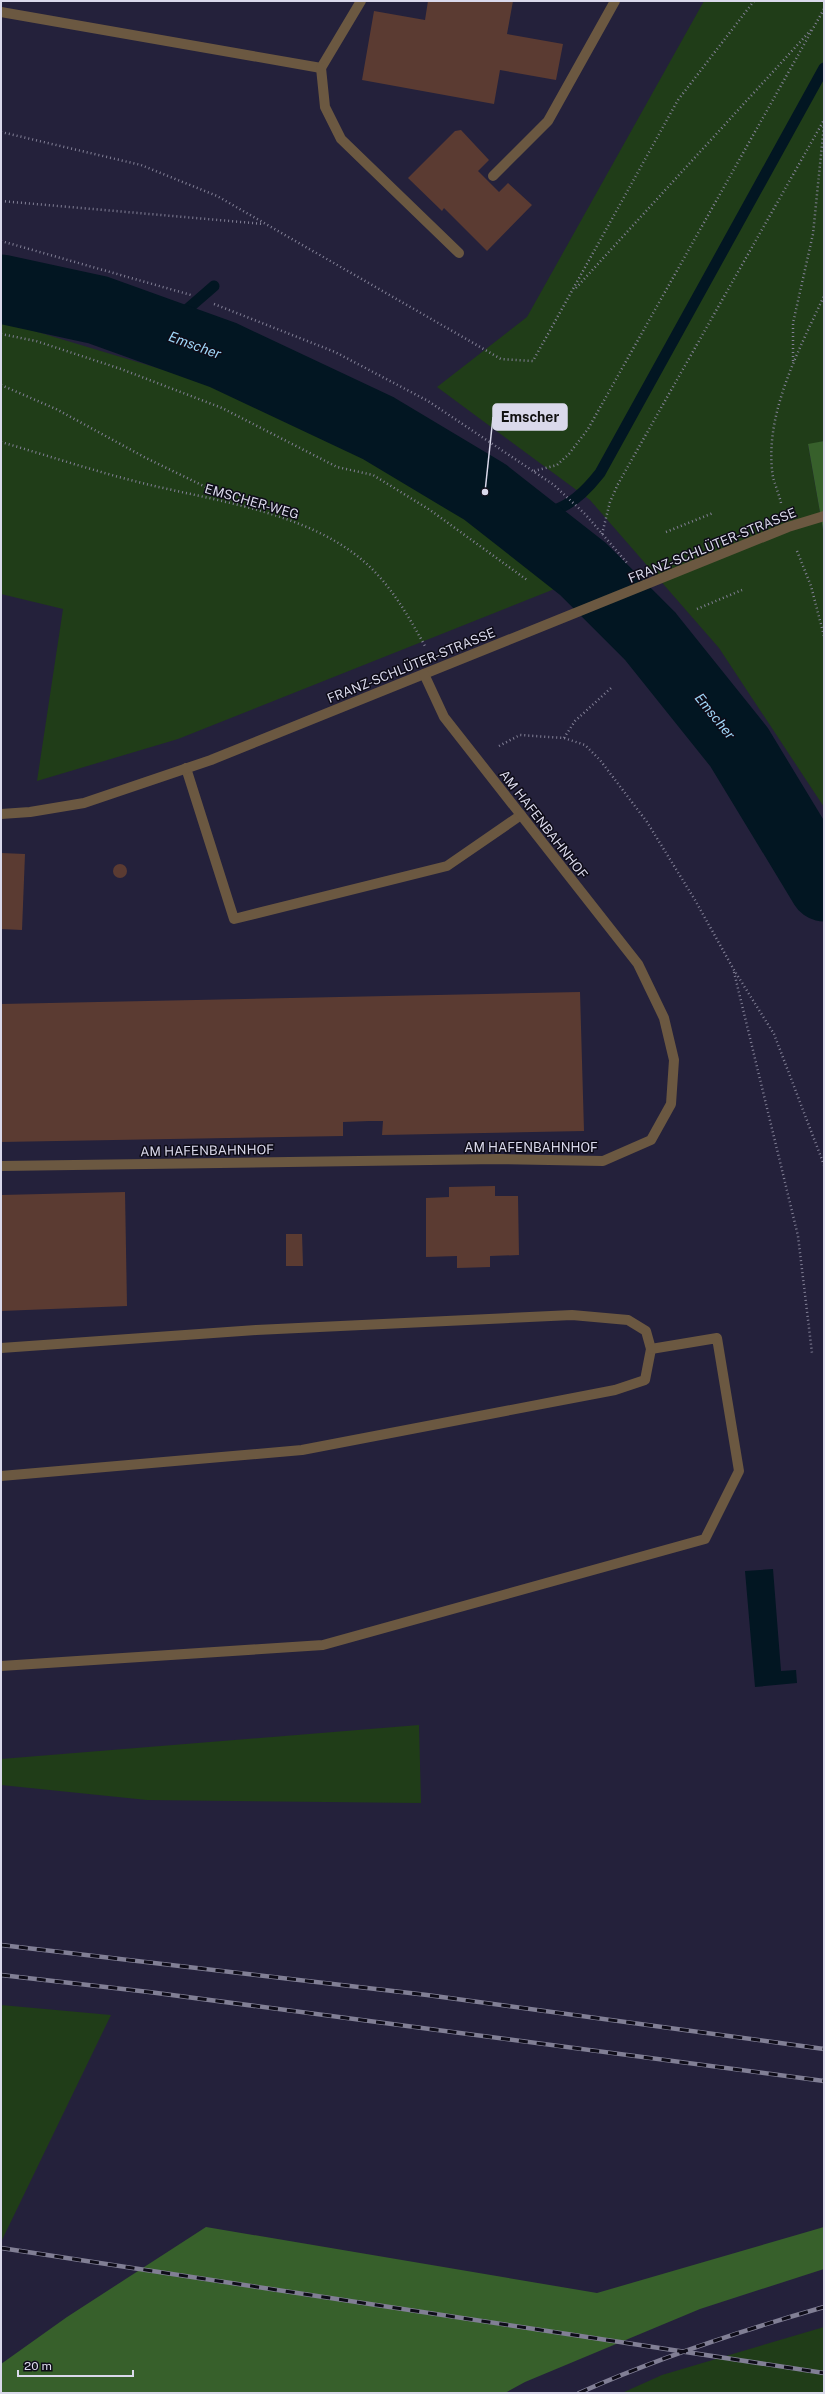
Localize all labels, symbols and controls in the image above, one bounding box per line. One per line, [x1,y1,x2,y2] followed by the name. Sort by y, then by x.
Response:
[167,328,224,362] water label: Emscher
[493,404,567,430] callout: Emscher
[501,409,559,425] text: Emscher
[203,481,301,522] street label: EMSCHER-WEG
[626,505,798,586] street label: FRANZ-SCHLÜTER-STRASSE
[325,625,497,706] street label: FRANZ-SCHLÜTER-STRASSE
[692,690,739,743] water label: Emscher
[497,767,591,882] street label: AM HAFENBAHNHOF
[464,1140,598,1155] street label: AM HAFENBAHNHOF
[140,1142,274,1159] street label: AM HAFENBAHNHOF
[18,2352,133,2378] scale bar
[24,2359,52,2373] text: 20 m

